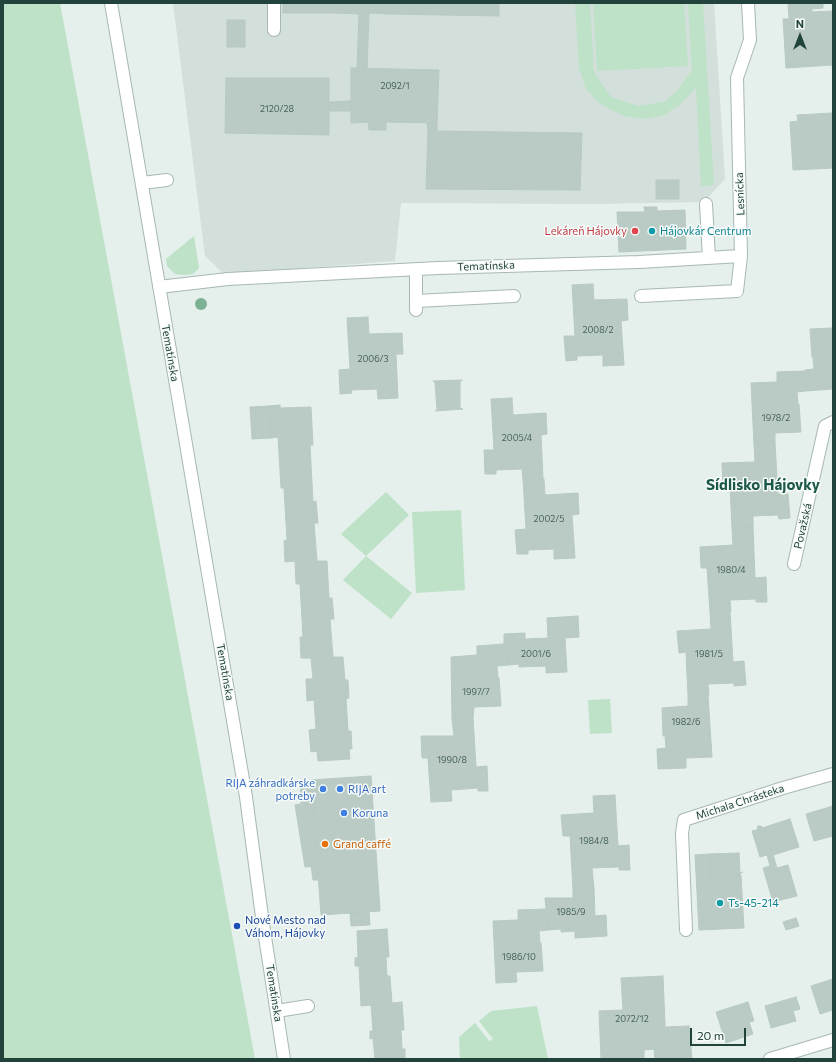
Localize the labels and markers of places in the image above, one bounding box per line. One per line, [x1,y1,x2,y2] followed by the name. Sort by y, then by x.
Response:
[544,224,627,238] place label: Lekáreň Hájovky
[660,224,751,238] place label: Hájovkár Centrum
[630,226,640,236] marker: Lekáreň Hájovky
[647,226,657,236] marker: Hájovkár Centrum
[225,776,315,802] place label: RIJA záhradkárske potreby
[348,782,386,796] place label: RIJA art
[318,784,328,794] marker: RIJA záhradkárske potreby
[335,784,345,794] marker: RIJA art
[352,806,388,820] place label: Koruna
[339,808,349,818] marker: Koruna
[333,837,391,851] place label: Grand caffé
[320,839,330,849] marker: Grand caffé
[728,896,779,910] place label: Ts-45-214
[715,898,725,908] marker: Ts-45-214
[245,913,326,939] place label: Nové Mesto nad Váhom, Hájovky
[232,921,242,931] marker: Nové Mesto nad Váhom, Hájovky

